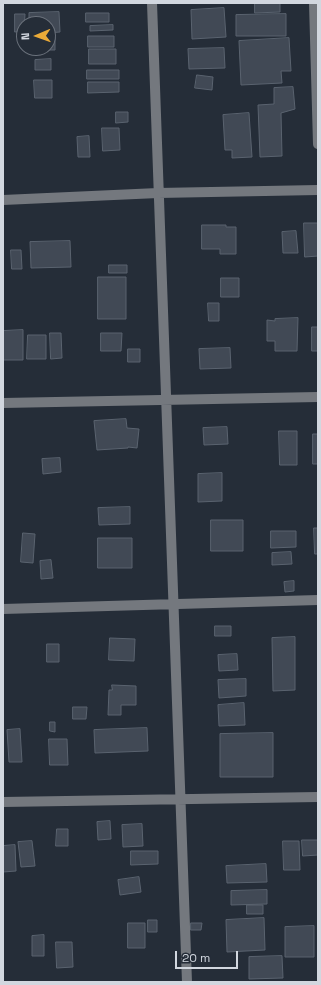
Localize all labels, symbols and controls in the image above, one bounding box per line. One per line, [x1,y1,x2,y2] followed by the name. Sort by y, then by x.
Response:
[16,16,56,56] north arrow
[18,32,32,40] text: N
[177,943,240,969] scale bar
[182,950,210,966] text: 20 m

